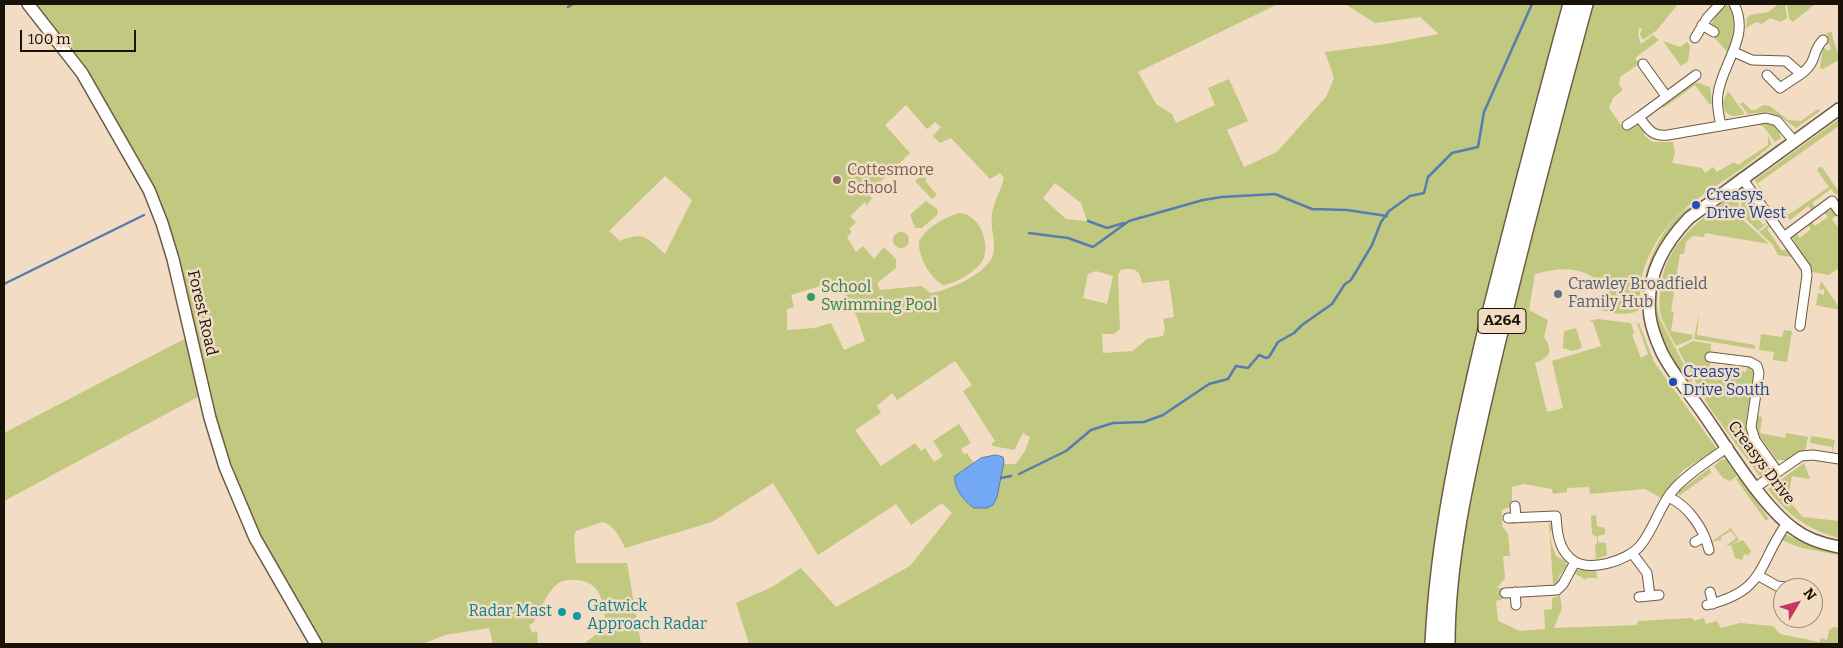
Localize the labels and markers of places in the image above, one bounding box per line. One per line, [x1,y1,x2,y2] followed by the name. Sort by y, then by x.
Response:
[847,161,934,199] place label: Cottesmore School
[831,174,843,186] marker: Cottesmore School
[1706,186,1786,224] place label: Creasys Drive West
[1690,199,1702,211] marker: Creasys Drive West
[1568,275,1708,313] place label: Crawley Broadfield Family Hub
[821,278,937,316] place label: School Swimming Pool
[1552,288,1564,300] marker: Crawley Broadfield Family Hub
[805,291,817,303] marker: School Swimming Pool
[1683,363,1770,401] place label: Creasys Drive South
[1667,376,1679,388] marker: Creasys Drive South
[587,597,707,635] place label: Gatwick Approach Radar
[469,602,552,622] place label: Radar Mast
[556,606,568,618] marker: Radar Mast
[571,610,583,622] marker: Gatwick Approach Radar

